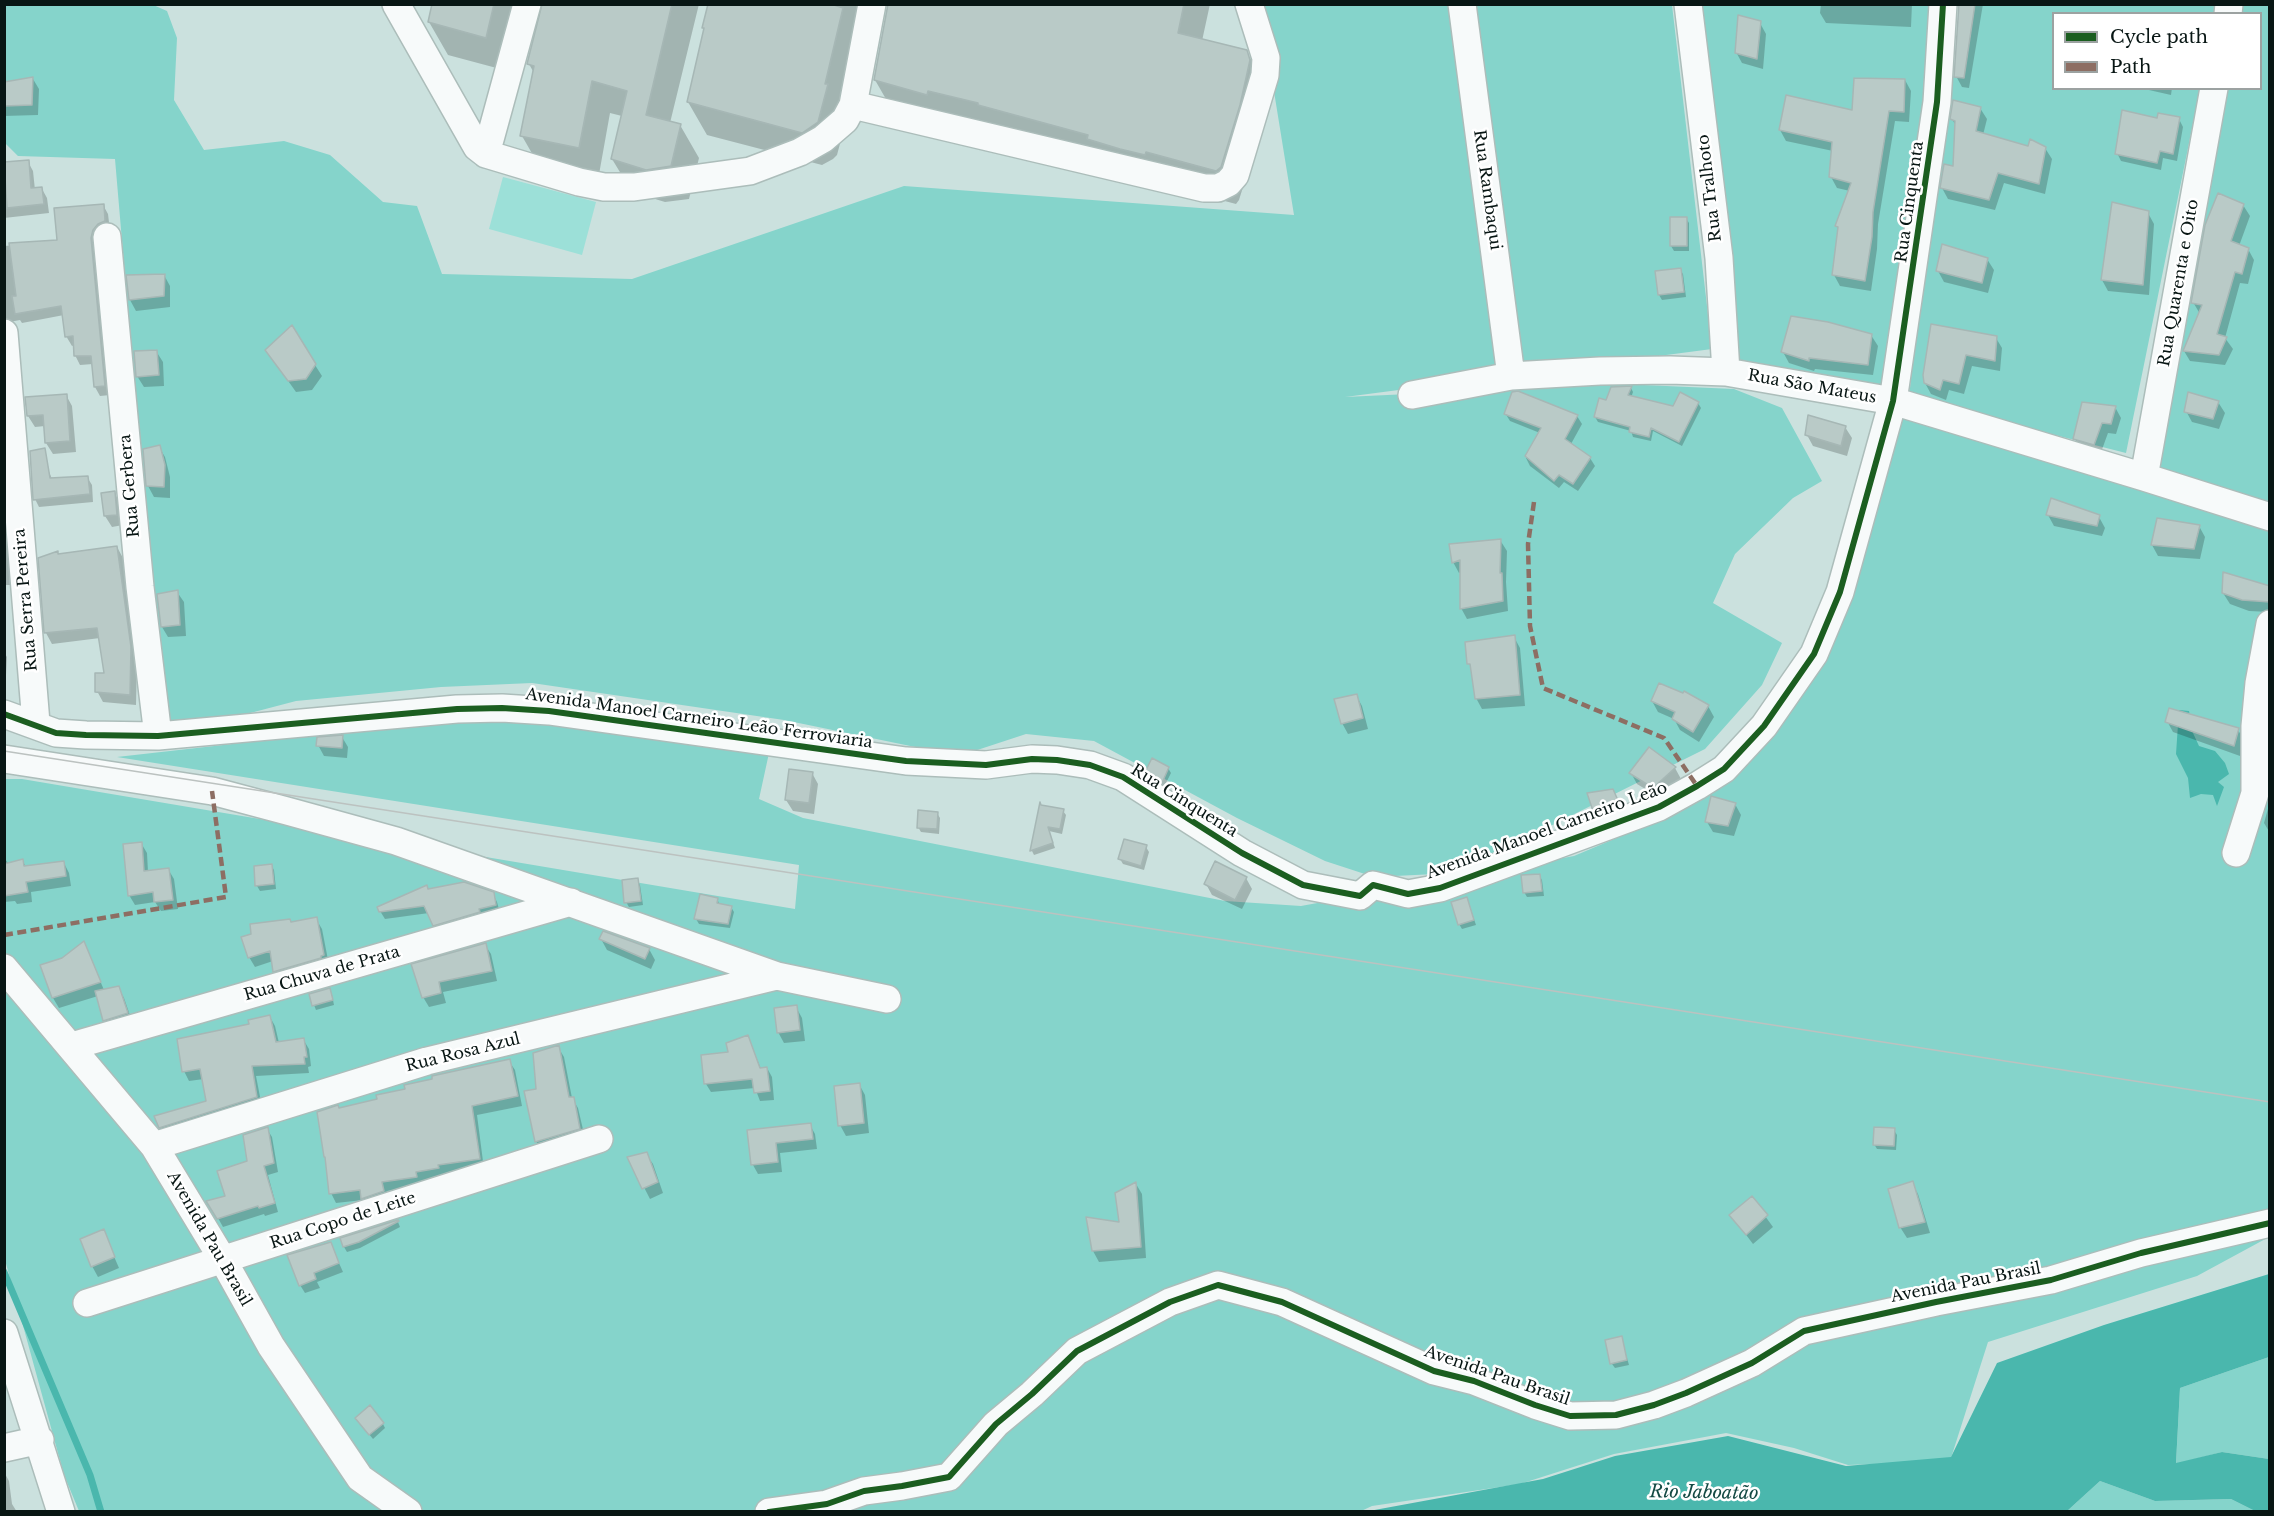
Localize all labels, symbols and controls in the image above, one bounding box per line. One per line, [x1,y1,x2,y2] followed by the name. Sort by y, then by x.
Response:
[2052,12,2262,90] legend
[2110,26,2208,48] text: Cycle path
[2110,56,2151,78] text: Path
[1469,129,1505,251] street label: Rua Rambaqui
[1694,133,1726,243] street label: Rua Tralhoto
[1892,140,1928,264] street label: Rua Cinquenta
[2155,198,2203,368] street label: Rua Quarenta e Oito
[1746,366,1878,408] street label: Rua São Mateus
[116,434,144,538] street label: Rua Gerbera
[10,528,42,672] street label: Rua Serra Pereira
[524,685,874,753] street label: Avenida Manoel Carneiro Leão Ferroviaria
[1127,760,1241,842] street label: Rua Cinquenta
[1424,778,1670,884] street label: Avenida Manoel Carneiro Leão
[242,943,402,1005] street label: Rua Chuva de Prata
[404,1029,522,1077] street label: Rua Rosa Azul
[163,1168,255,1310] street label: Avenida Pau Brasil
[268,1188,418,1254] street label: Rua Copo de Leite
[1889,1259,2043,1307] street label: Avenida Pau Brasil
[1422,1342,1572,1410] street label: Avenida Pau Brasil
[1649,1481,1759,1505] water label: Rio Jaboatão

